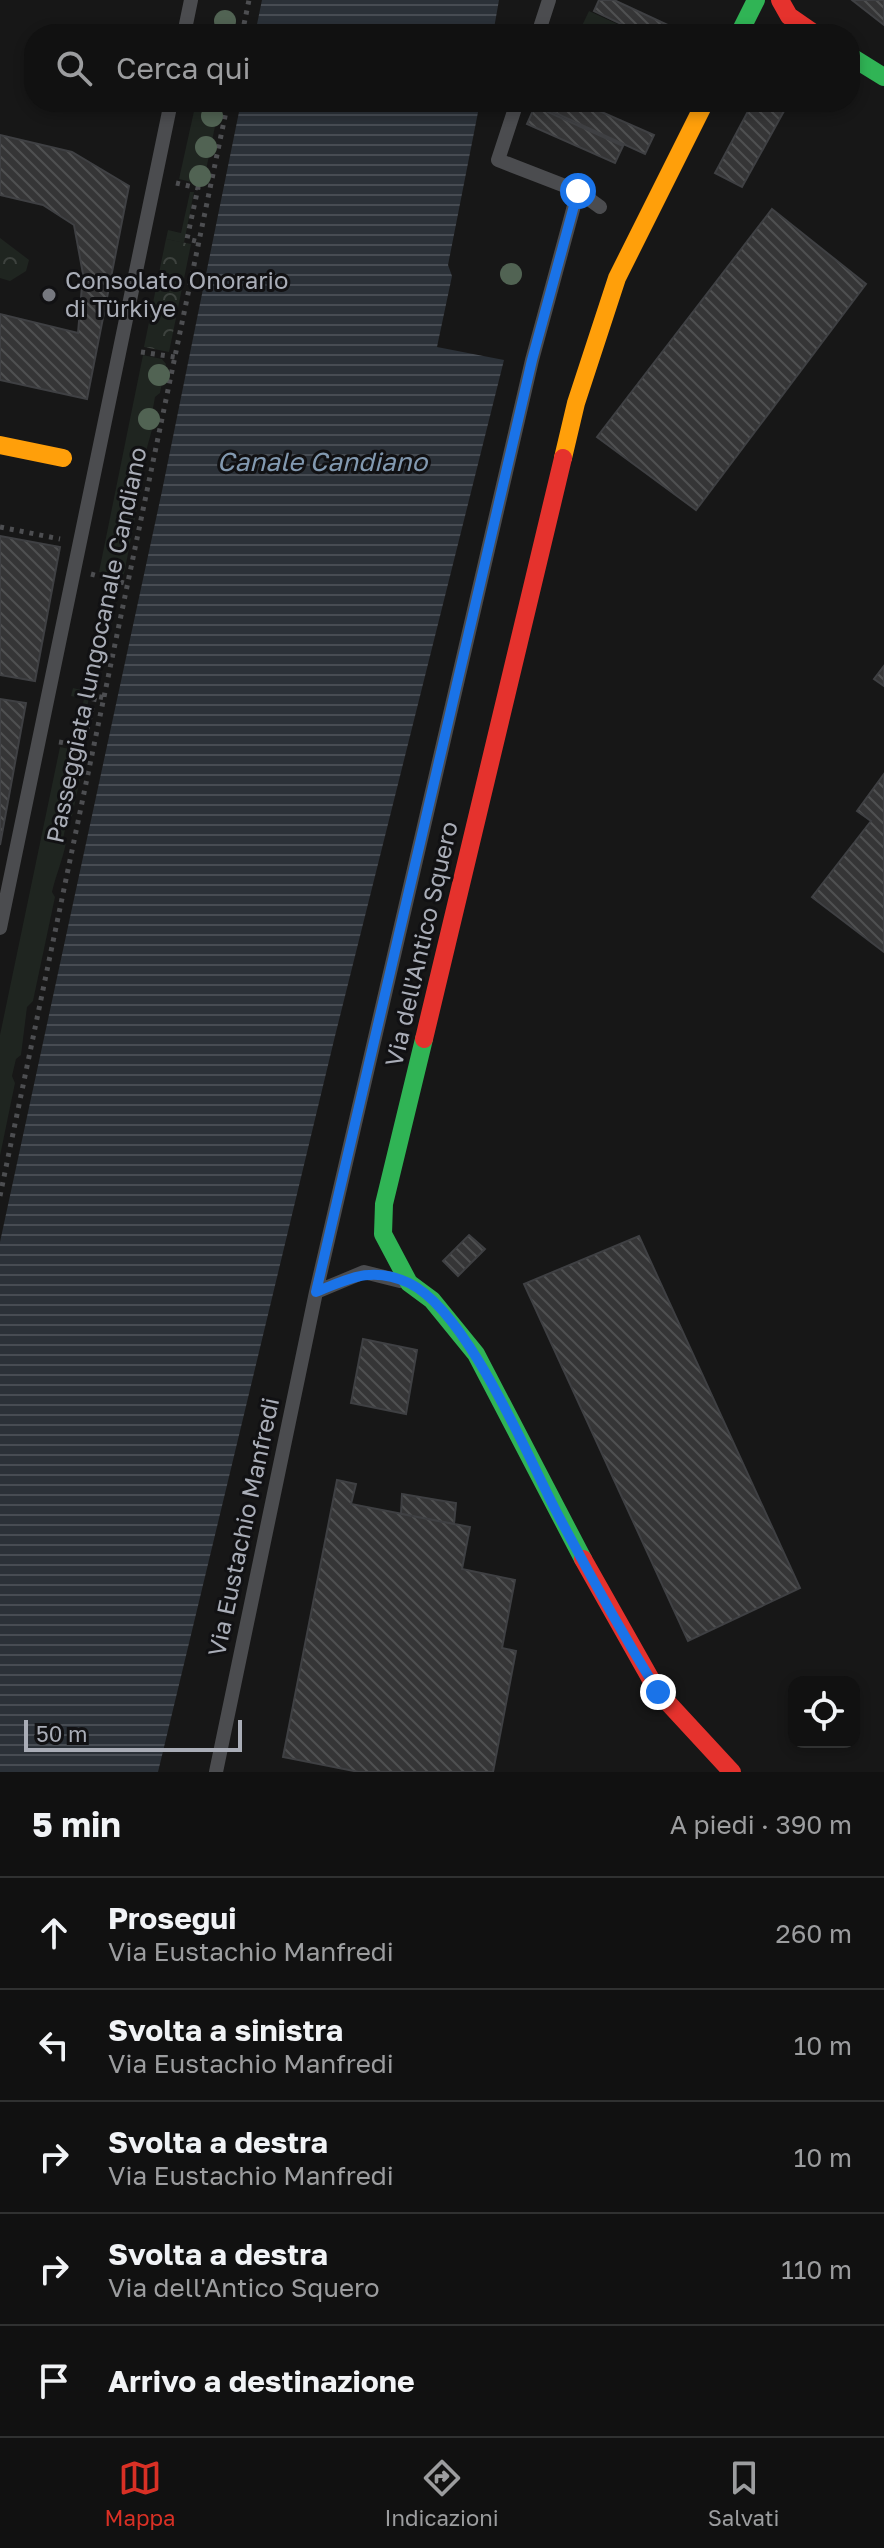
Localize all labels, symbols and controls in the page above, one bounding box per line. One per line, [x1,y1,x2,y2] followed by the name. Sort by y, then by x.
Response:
[24,24,860,112] search box
[52,46,96,90] icon: search
[116,50,251,86] text: Cerca qui
[560,173,596,209] route start
[65,265,288,322] place label: Consolato Onorario di Türkiye
[40,286,58,304] marker: Consolato Onorario di Türkiye
[39,444,152,845] street label: Passeggiata lungocanale Candiano
[217,446,429,477] water label: Canale Candiano
[378,818,463,1069] street label: Via dell'Antico Squero
[201,1395,284,1659] street label: Via Eustachio Manfredi
[640,1674,676,1710] route end
[788,1676,860,1748] map controls
[788,1676,860,1748] button: locate
[24,1716,242,1752] scale bar
[36,1720,87,1747] text: 50 m
[32,1804,121,1844] text: 5 min
[670,1809,852,1840] text: A piedi · 390 m
[108,1900,236,1936] text: Prosegui
[32,1911,76,1955] icon: ahead
[776,1918,852,1949] text: 260 m
[108,1936,394,1967] text: Via Eustachio Manfredi
[108,2012,343,2048] text: Svolta a sinistra
[32,2023,76,2067] icon: left
[794,2030,852,2061] text: 10 m
[108,2048,394,2079] text: Via Eustachio Manfredi
[108,2124,328,2160] text: Svolta a destra
[32,2135,76,2179] icon: right
[794,2142,852,2173] text: 10 m
[108,2160,394,2191] text: Via Eustachio Manfredi
[108,2236,328,2272] text: Svolta a destra
[32,2247,76,2291] icon: right
[781,2254,852,2285] text: 110 m
[108,2272,380,2303] text: Via dell'Antico Squero
[32,2359,76,2403] icon: arrive
[108,2363,415,2399] text: Arrivo a destinazione
[105,2456,175,2531] tab: Mappa
[385,2456,499,2531] tab: Indicazioni
[708,2456,779,2531] tab: Salvati

